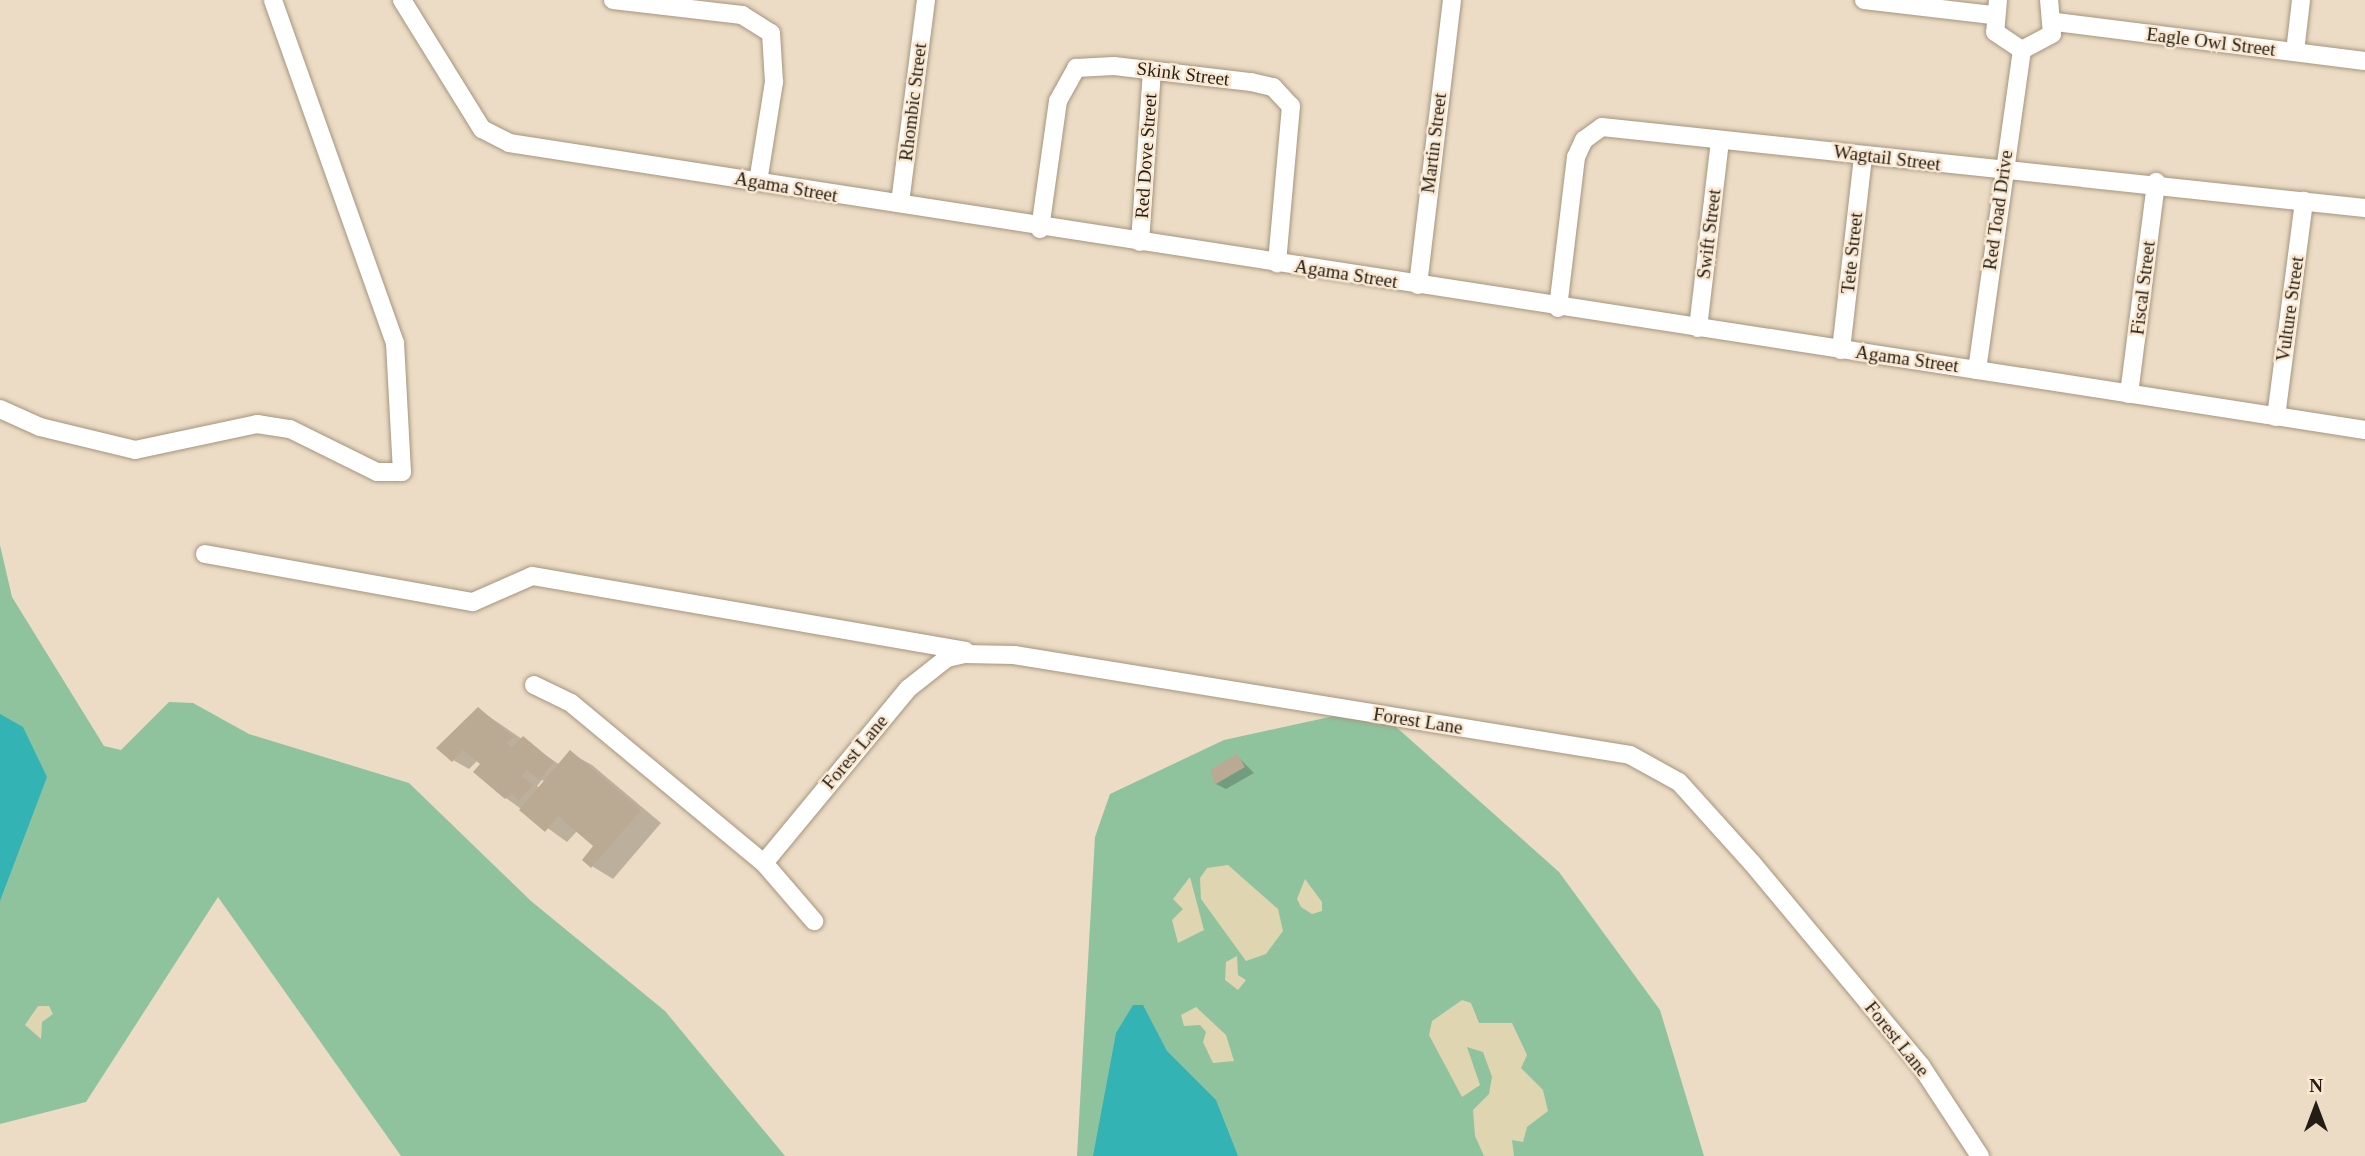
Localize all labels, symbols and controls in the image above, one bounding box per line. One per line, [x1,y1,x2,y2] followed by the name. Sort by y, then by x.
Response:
[2145,23,2277,61] street label: Eagle Owl Street
[894,42,932,162] street label: Rhombic Street
[1135,57,1231,91] street label: Skink Street
[1417,92,1451,194] street label: Martin Street
[1130,93,1162,219] street label: Red Dove Street
[1832,140,1942,176] street label: Wagtail Street
[1978,148,2018,272] street label: Red Toad Drive
[733,167,839,207] street label: Agama Street
[1692,188,1726,280] street label: Swift Street
[1836,211,1868,295] street label: Tete Street
[2126,240,2160,336] street label: Fiscal Street
[1293,255,1399,293] street label: Agama Street
[2271,255,2309,363] street label: Vulture Street
[1854,340,1960,378] street label: Agama Street
[1372,703,1464,739] street label: Forest Lane
[817,710,893,794] street label: Forest Lane
[1860,997,1934,1081] street label: Forest Lane
[2281,1072,2351,1142] north arrow
[2309,1075,2323,1096] text: N

